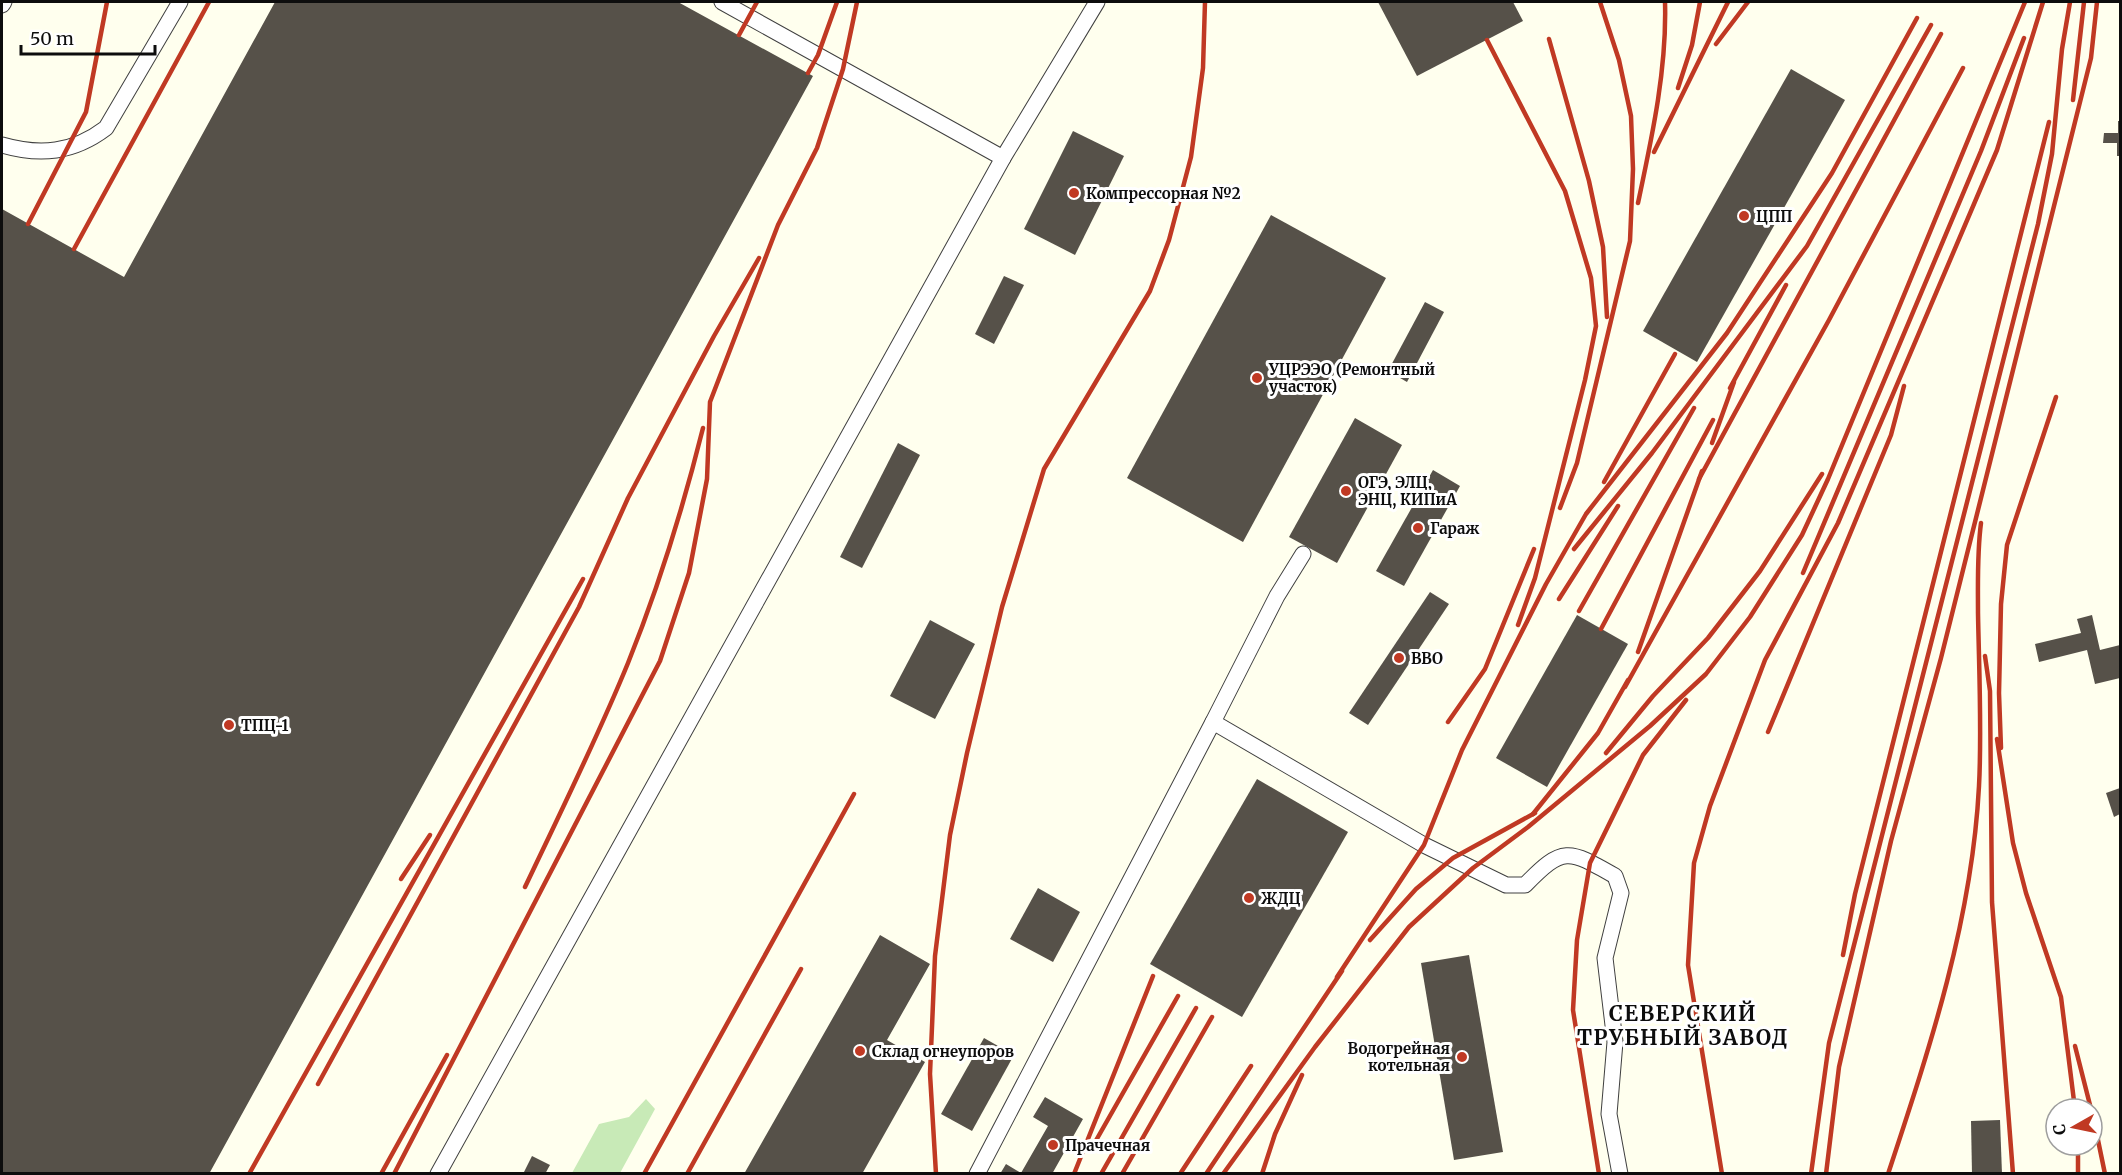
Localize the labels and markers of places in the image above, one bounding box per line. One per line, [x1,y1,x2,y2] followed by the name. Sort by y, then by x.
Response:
[1086,184,1241,203] place label: Компрессорная №2
[1067,186,1081,200] marker: Компрессорная №2
[1756,207,1793,226] place label: ЦПП
[1737,209,1751,223] marker: ЦПП
[1268,360,1435,396] place label: УЦРЭЭО (Ремонтный участок)
[1250,371,1264,385] marker: УЦРЭЭО (Ремонтный участок)
[1358,473,1457,510] place label: ОГЭ, ЭЛЦ, ЭНЦ, КИПиА
[1339,484,1353,498] marker: ОГЭ, ЭЛЦ, ЭНЦ, КИПиА
[1430,519,1480,538] place label: Гараж
[1411,521,1425,535] marker: Гараж
[1411,649,1443,668] place label: ВВО
[1392,651,1406,665] marker: ВВО
[241,716,289,735] place label: ТПЦ-1
[222,718,236,732] marker: ТПЦ-1
[1261,889,1301,908] place label: ЖДЦ
[1242,891,1256,905] marker: ЖДЦ
[1348,1039,1450,1075] place label: Водогрейная котельная
[872,1042,1014,1061] place label: Склад огнеупоров
[853,1044,867,1058] marker: Склад огнеупоров
[1455,1050,1469,1064] marker: Водогрейная котельная
[1065,1136,1150,1155] place label: Прачечная
[1046,1138,1060,1152] marker: Прачечная

